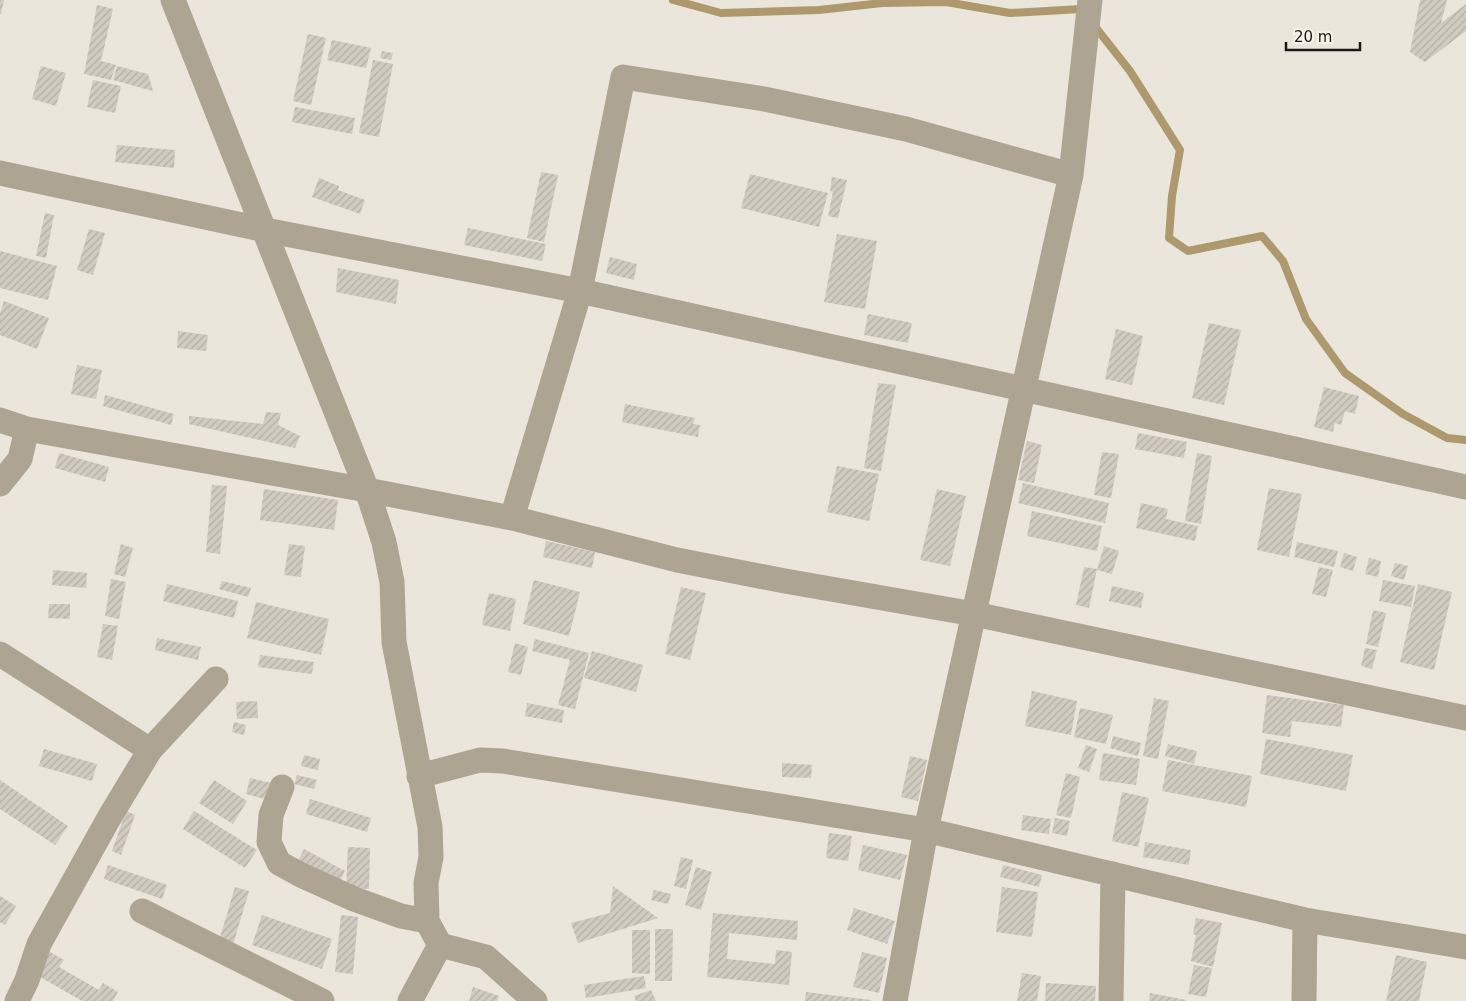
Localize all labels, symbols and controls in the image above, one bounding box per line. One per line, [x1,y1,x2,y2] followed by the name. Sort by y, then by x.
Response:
[1286,20,1360,52] scale bar
[1294,28,1332,46] text: 20 m

